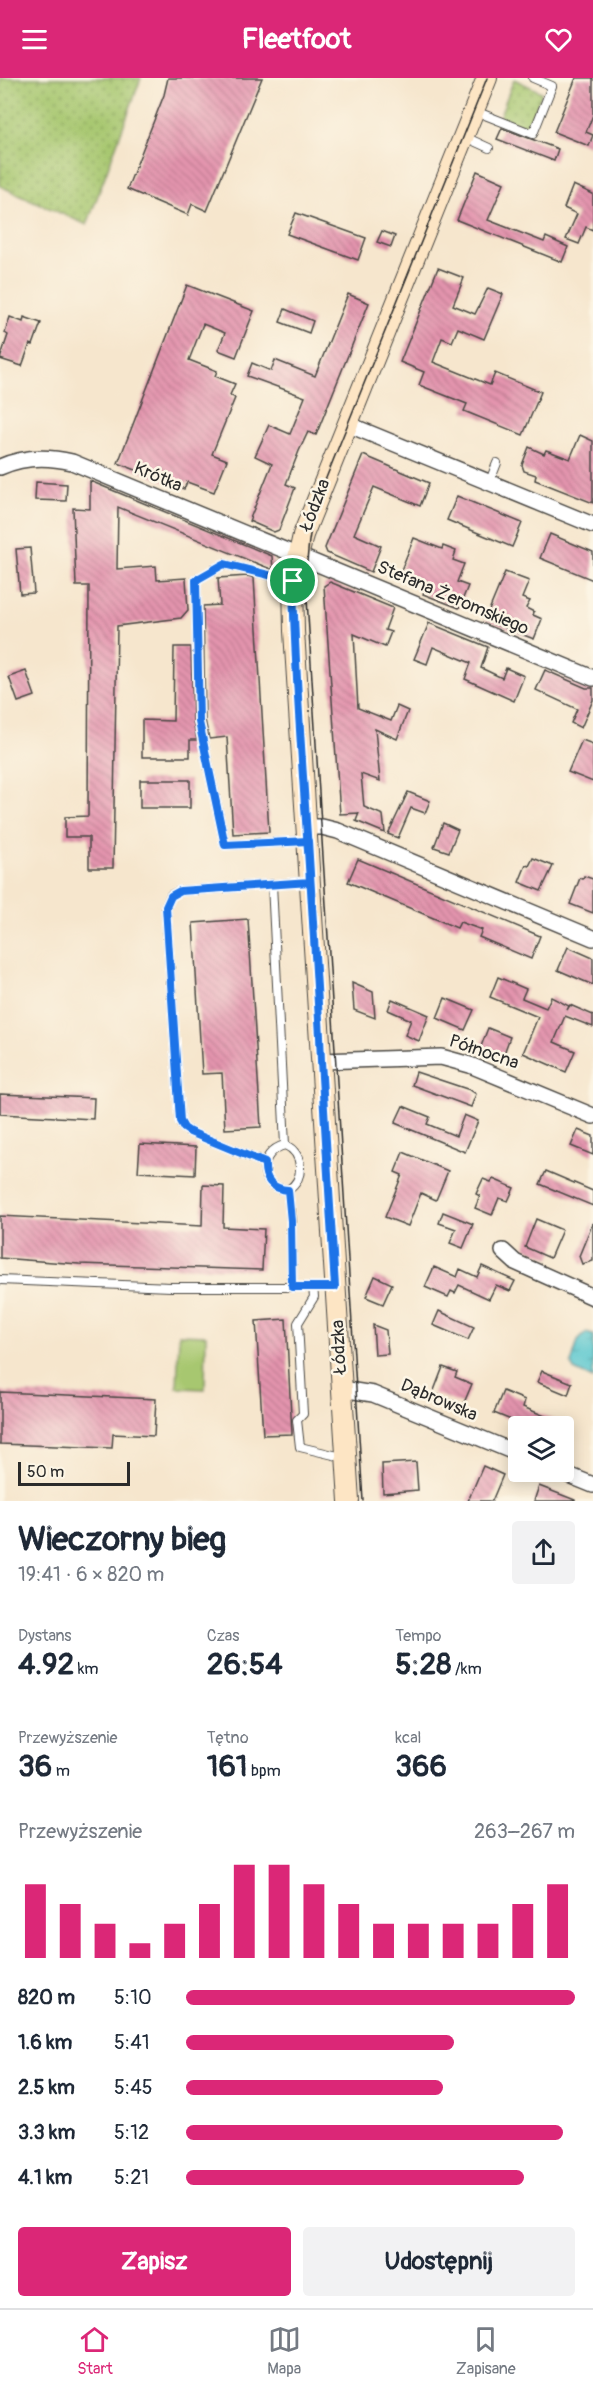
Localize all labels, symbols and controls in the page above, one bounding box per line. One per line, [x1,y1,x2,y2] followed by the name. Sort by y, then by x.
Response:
[18,23,51,56] icon: menu
[242,23,351,56] text: Fleetfoot
[542,23,575,56] icon: heart
[130,457,186,497] street label: Krótka
[294,476,335,535] street label: Łódzka
[267,555,318,606] pin
[374,556,533,640] street label: Stefana Żeromskiego
[276,564,309,597] icon: arrive
[446,1029,522,1075] street label: Północna
[326,1319,352,1376] street label: Łódzka
[397,1374,481,1426] street label: Dąbrowska
[508,1416,574,1482] map controls
[508,1416,574,1482] button: layers
[18,1459,130,1486] scale bar
[27,1462,64,1482] text: 50 m
[18,1519,226,1560] text: Wieczorny bieg
[512,1521,575,1584] button: share
[18,1562,164,1587] text: 19:41 · 6 × 820 m
[18,1626,71,1646] text: Dystans
[207,1626,239,1646] text: Czas
[395,1626,441,1646] text: Tempo
[18,1646,74,1683] text: 4.92
[207,1646,283,1683] text: 26:54
[395,1646,452,1683] text: 5:28
[74,1659,99,1679] text: km
[452,1659,482,1679] text: /km
[18,1728,117,1748] text: Przewyższenie
[207,1728,249,1748] text: Tętno
[395,1728,421,1748] text: kcal
[18,1748,52,1785] text: 36
[207,1748,248,1785] text: 161
[395,1748,447,1785] text: 366
[52,1761,70,1781] text: m
[248,1761,281,1781] text: bpm
[18,1819,142,1844] text: Przewyższenie
[474,1819,575,1844] text: 263–267 m
[18,1985,75,2010] text: 820 m
[114,1985,152,2010] text: 5:10
[18,2030,72,2055] text: 1.6 km
[114,2030,150,2055] text: 5:41
[18,2075,75,2100] text: 2.5 km
[114,2075,153,2100] text: 5:45
[18,2120,75,2145] text: 3.3 km
[114,2120,149,2145] text: 5:12
[18,2165,72,2190] text: 4.1 km
[114,2165,149,2190] text: 5:21
[18,2227,291,2296] button: Zapisz
[303,2227,575,2296] button: Udostępnij
[77,2323,113,2379] tab: Start
[267,2323,301,2379] tab: Mapa
[456,2323,516,2379] tab: Zapisane

